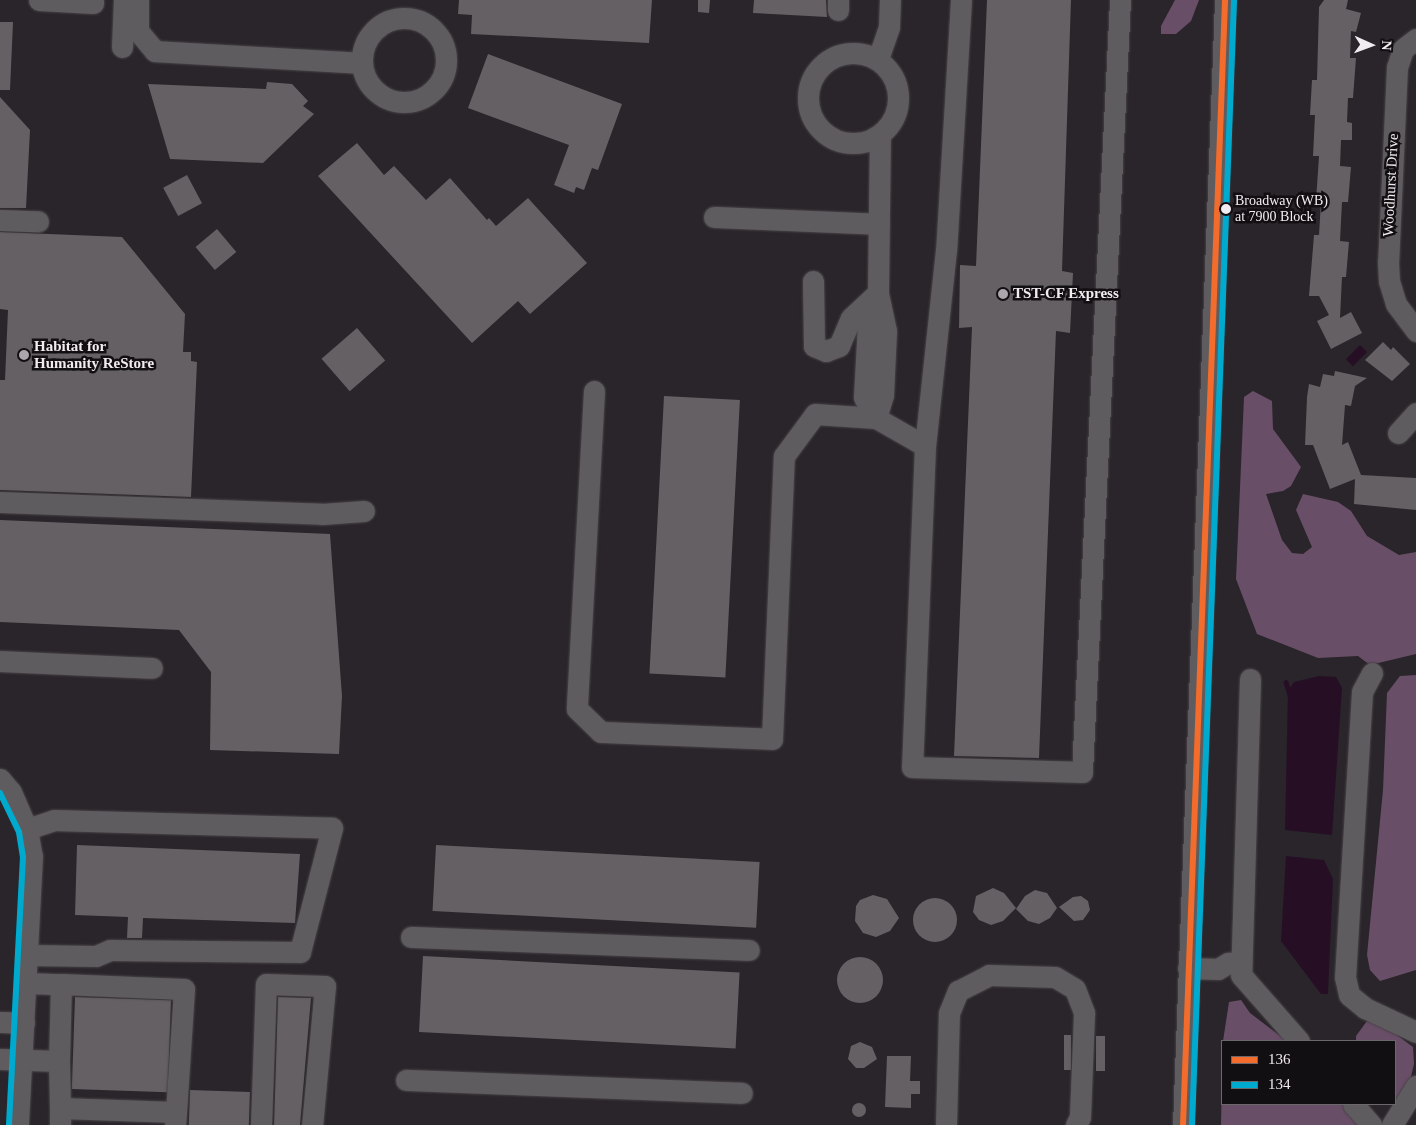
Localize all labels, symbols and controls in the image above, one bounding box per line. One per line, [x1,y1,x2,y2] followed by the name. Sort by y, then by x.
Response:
[1346,20,1396,70] north arrow
[1379,40,1394,51] text: N
[1379,133,1403,237] street label: Woodhurst Drive
[1235,193,1328,226] place label: Broadway (WB) at 7900 Block
[1221,204,1231,214] marker: Broadway (WB) at 7900 Block
[1013,285,1119,303] place label: TST-CF Express
[997,288,1009,300] marker: TST-CF Express
[34,337,154,372] place label: Habitat for Humanity ReStore
[18,349,30,361] marker: Habitat for Humanity ReStore
[1221,1040,1396,1105] legend
[1268,1051,1291,1067] text: 136
[1268,1076,1291,1092] text: 134

